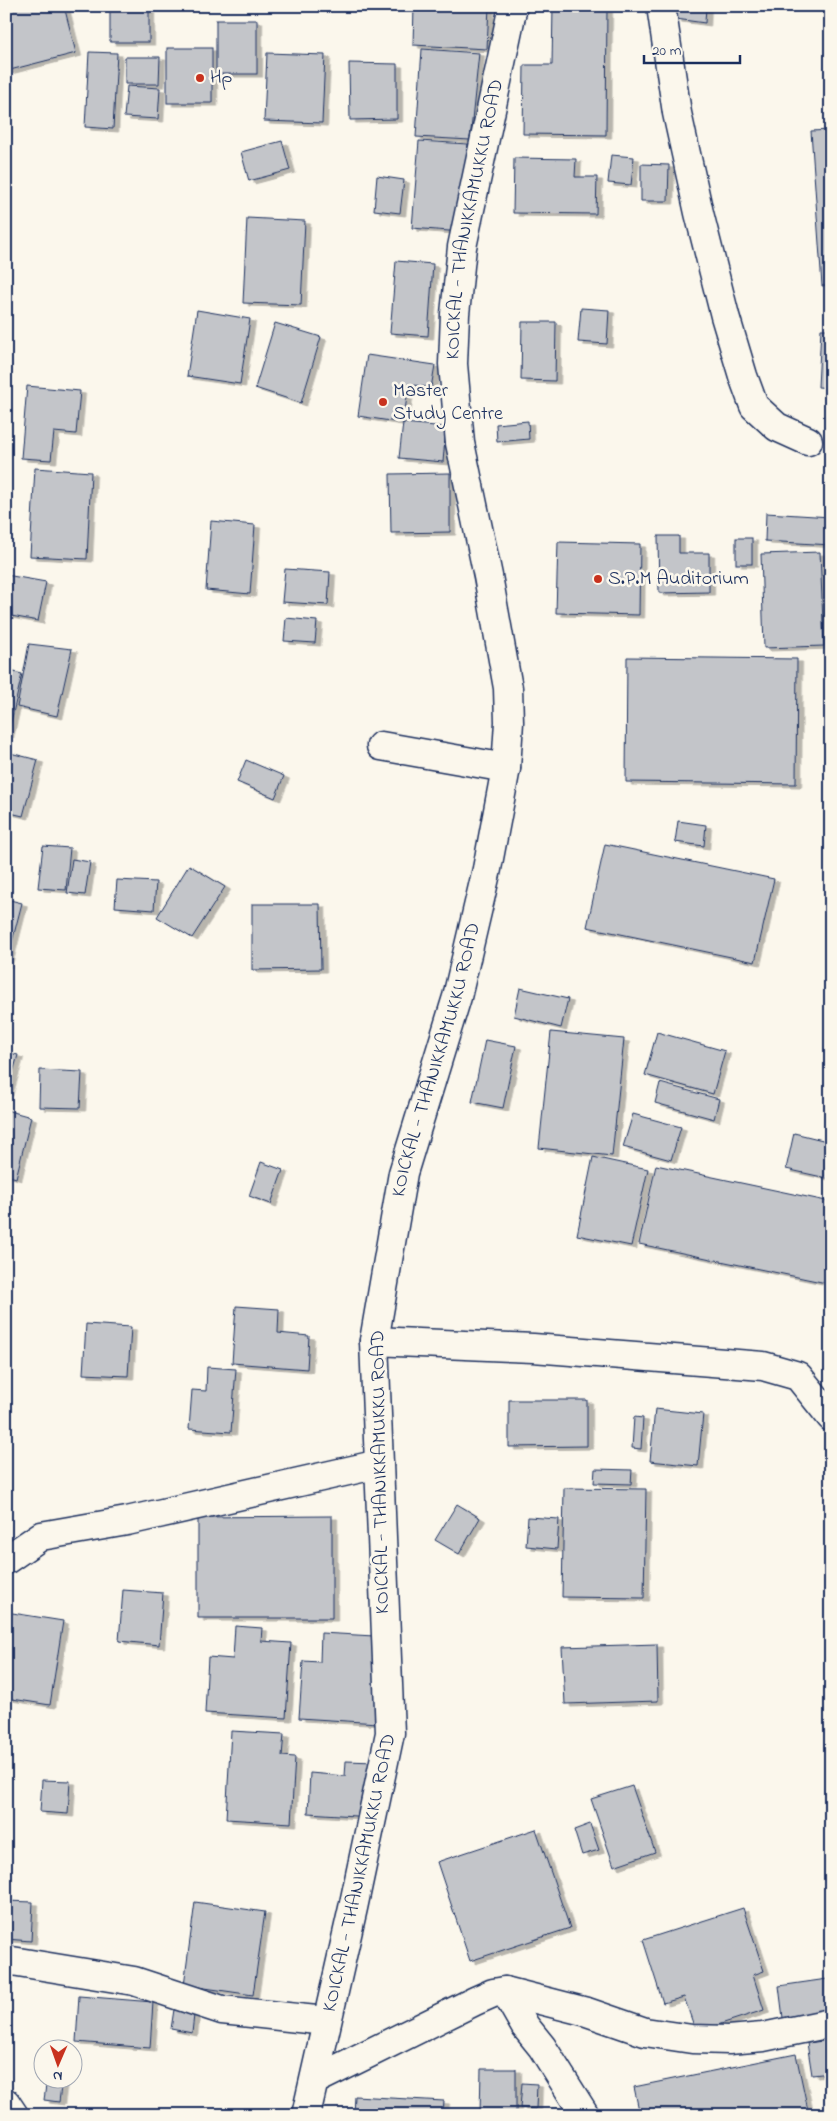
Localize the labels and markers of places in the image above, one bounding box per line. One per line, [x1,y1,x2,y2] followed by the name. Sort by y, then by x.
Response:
[210,64,233,93] place label: Hp
[194,72,206,84] marker: Hp
[393,377,503,429] place label: Master Study Centre
[377,396,389,408] marker: Master Study Centre
[608,565,749,594] place label: S.P.M Auditorium
[592,573,604,585] marker: S.P.M Auditorium

